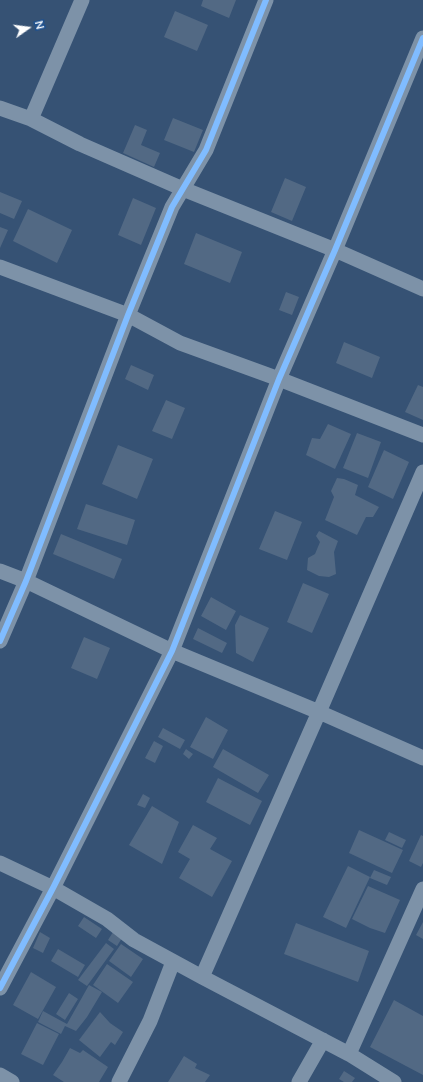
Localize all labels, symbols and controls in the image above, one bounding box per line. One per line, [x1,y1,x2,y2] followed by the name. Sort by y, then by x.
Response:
[8,8,48,48] north arrow
[32,19,47,31] text: N

